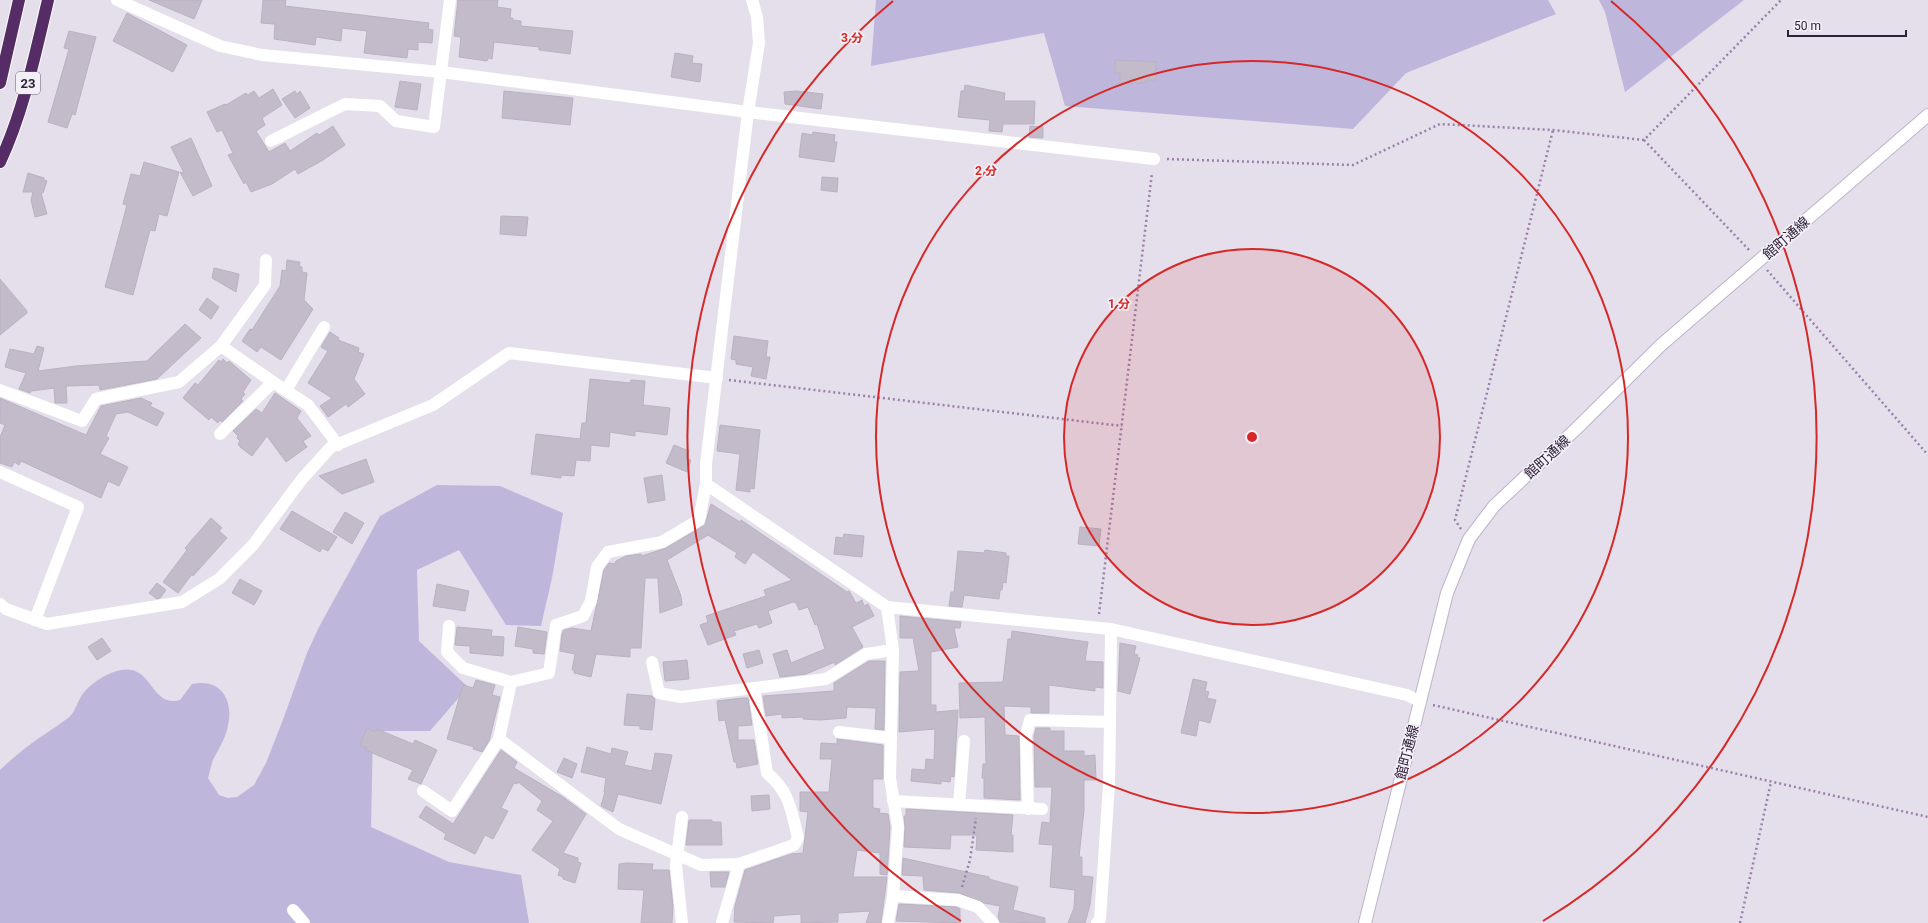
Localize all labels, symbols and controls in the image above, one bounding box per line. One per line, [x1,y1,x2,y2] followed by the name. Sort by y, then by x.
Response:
[1788,12,1906,38] scale bar
[1794,19,1821,33] text: 50 m
[841,31,863,45] text: 3 分
[16,72,40,94] road number: 23
[975,164,997,178] text: 2 分
[1760,214,1812,262] street label: 館町通線
[1108,297,1130,311] text: 1 分
[1245,430,1259,444] centre of rings
[1521,432,1573,482] street label: 館町通線
[1392,723,1422,781] street label: 館町通線

